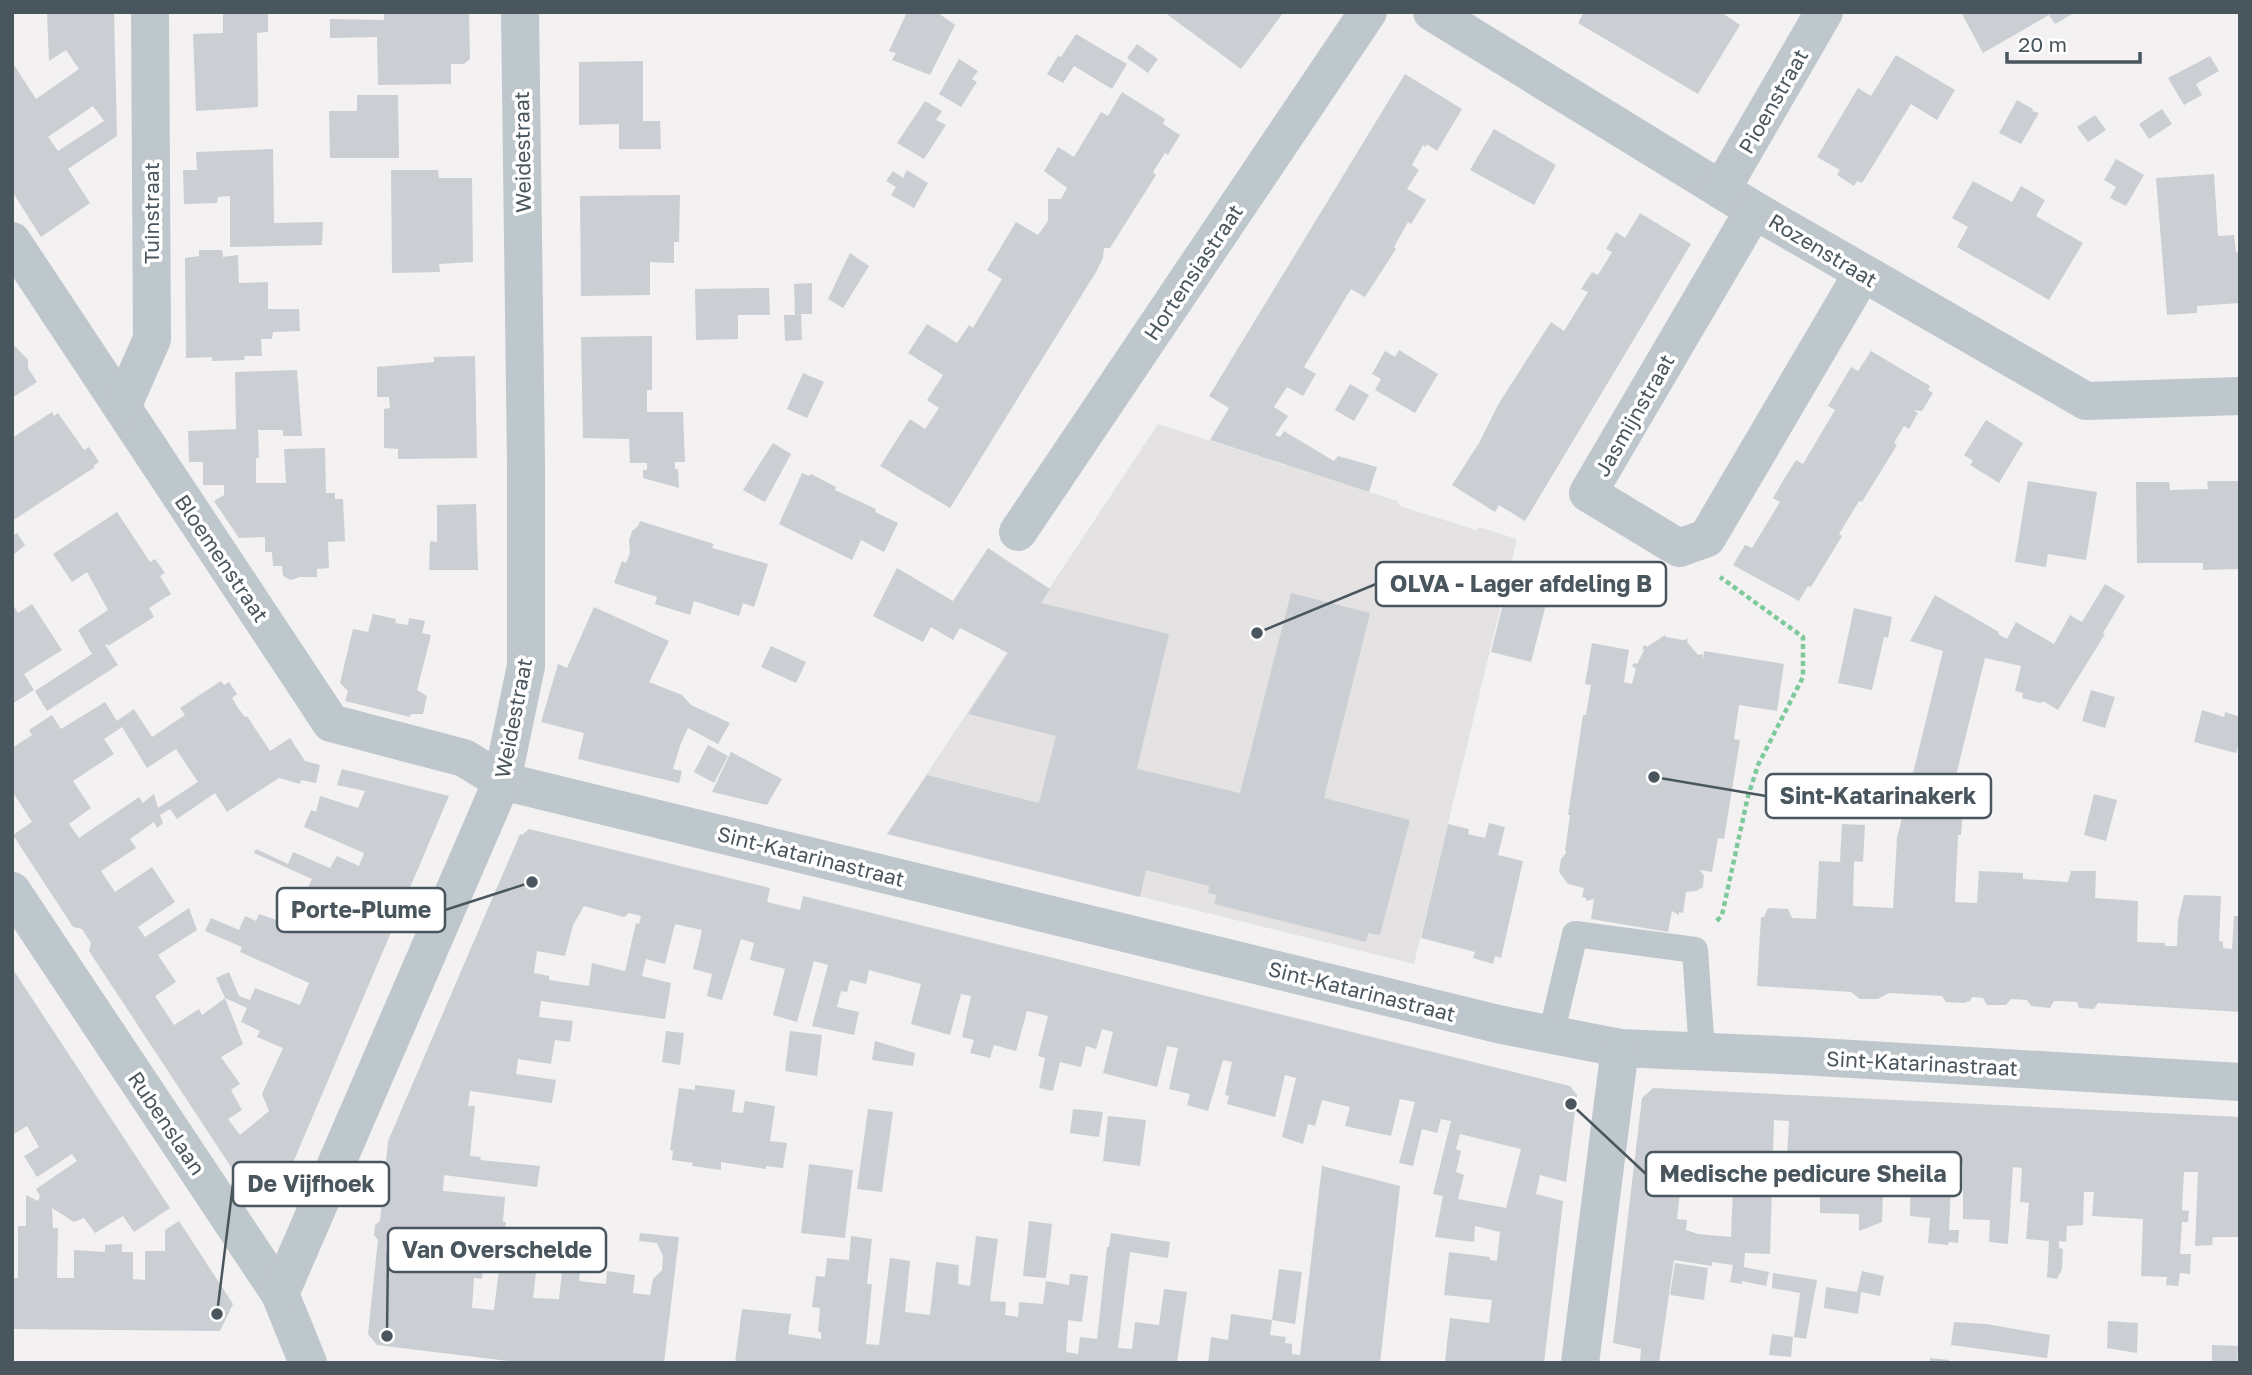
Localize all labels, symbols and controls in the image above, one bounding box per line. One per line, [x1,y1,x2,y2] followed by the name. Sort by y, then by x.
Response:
[2007,21,2140,65] scale bar
[2018,31,2067,57] text: 20 m
[1733,44,1813,158] street label: Pioenstraat
[508,91,536,213] street label: Weidestraat
[138,162,164,264] street label: Tuinstraat
[1138,199,1248,345] street label: Hortensiastraat
[1764,207,1882,293] street label: Rozenstraat
[1589,349,1679,481] street label: Jasmijnstraat
[170,489,274,627] street label: Bloemenstraat
[1376,562,1666,606] callout: OLVA - Lager afdeling B
[1390,569,1652,597] text: OLVA - Lager afdeling B
[489,656,537,780] street label: Weidestraat
[1766,774,1991,818] callout: Sint-Katarinakerk
[1780,781,1977,809] text: Sint-Katarinakerk
[715,820,907,892] street label: Sint-Katarinastraat
[277,888,445,932] callout: Porte-Plume
[291,895,431,923] text: Porte-Plume
[1266,955,1458,1027] street label: Sint-Katarinastraat
[1825,1045,2019,1081] street label: Sint-Katarinastraat
[123,1066,211,1180] street label: Rubenslaan
[1646,1152,1961,1196] callout: Medische pedicure Sheila
[1659,1159,1947,1187] text: Medische pedicure Sheila
[233,1162,389,1206] callout: De Vijfhoek
[247,1169,376,1197] text: De Vijfhoek
[388,1228,606,1272] callout: Van Overschelde
[402,1235,592,1263] text: Van Overschelde

